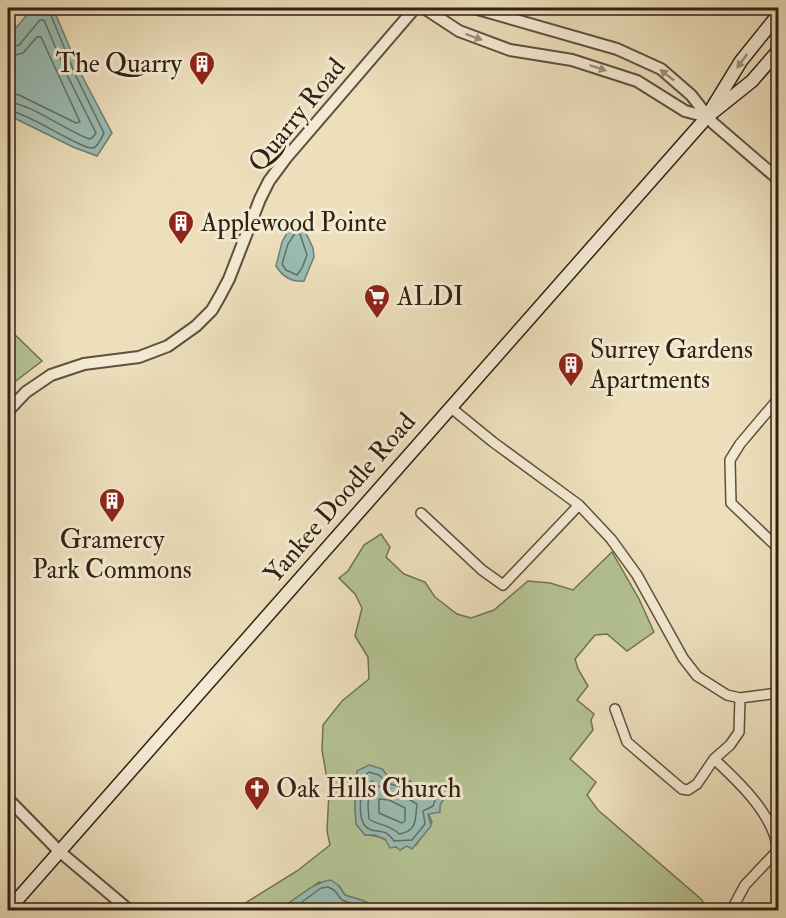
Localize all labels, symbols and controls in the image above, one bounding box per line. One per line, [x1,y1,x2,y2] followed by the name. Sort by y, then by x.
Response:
[465,32,483,42] one-way arrow
[56,48,183,80] place label: The Quarry
[187,49,217,87] building icon: The Quarry
[242,52,353,178] street label: Quarry Road
[736,52,748,68] one-way arrow
[589,64,607,74] one-way arrow
[659,68,675,81] one-way arrow
[200,207,387,240] place label: Applewood Pointe
[166,208,196,246] building icon: Applewood Pointe
[396,281,464,313] place label: ALDI
[362,282,392,320] supermarket icon: ALDI
[589,334,753,397] place label: Surrey Gardens Apartments
[556,350,586,388] building icon: Surrey Gardens Apartments
[257,406,423,590] street label: Yankee Doodle Road
[97,486,127,524] building icon: Gramercy Park Commons
[32,524,192,586] place label: Gramercy Park Commons
[276,773,462,805] place label: Oak Hills Church
[242,774,272,812] church icon: Oak Hills Church

